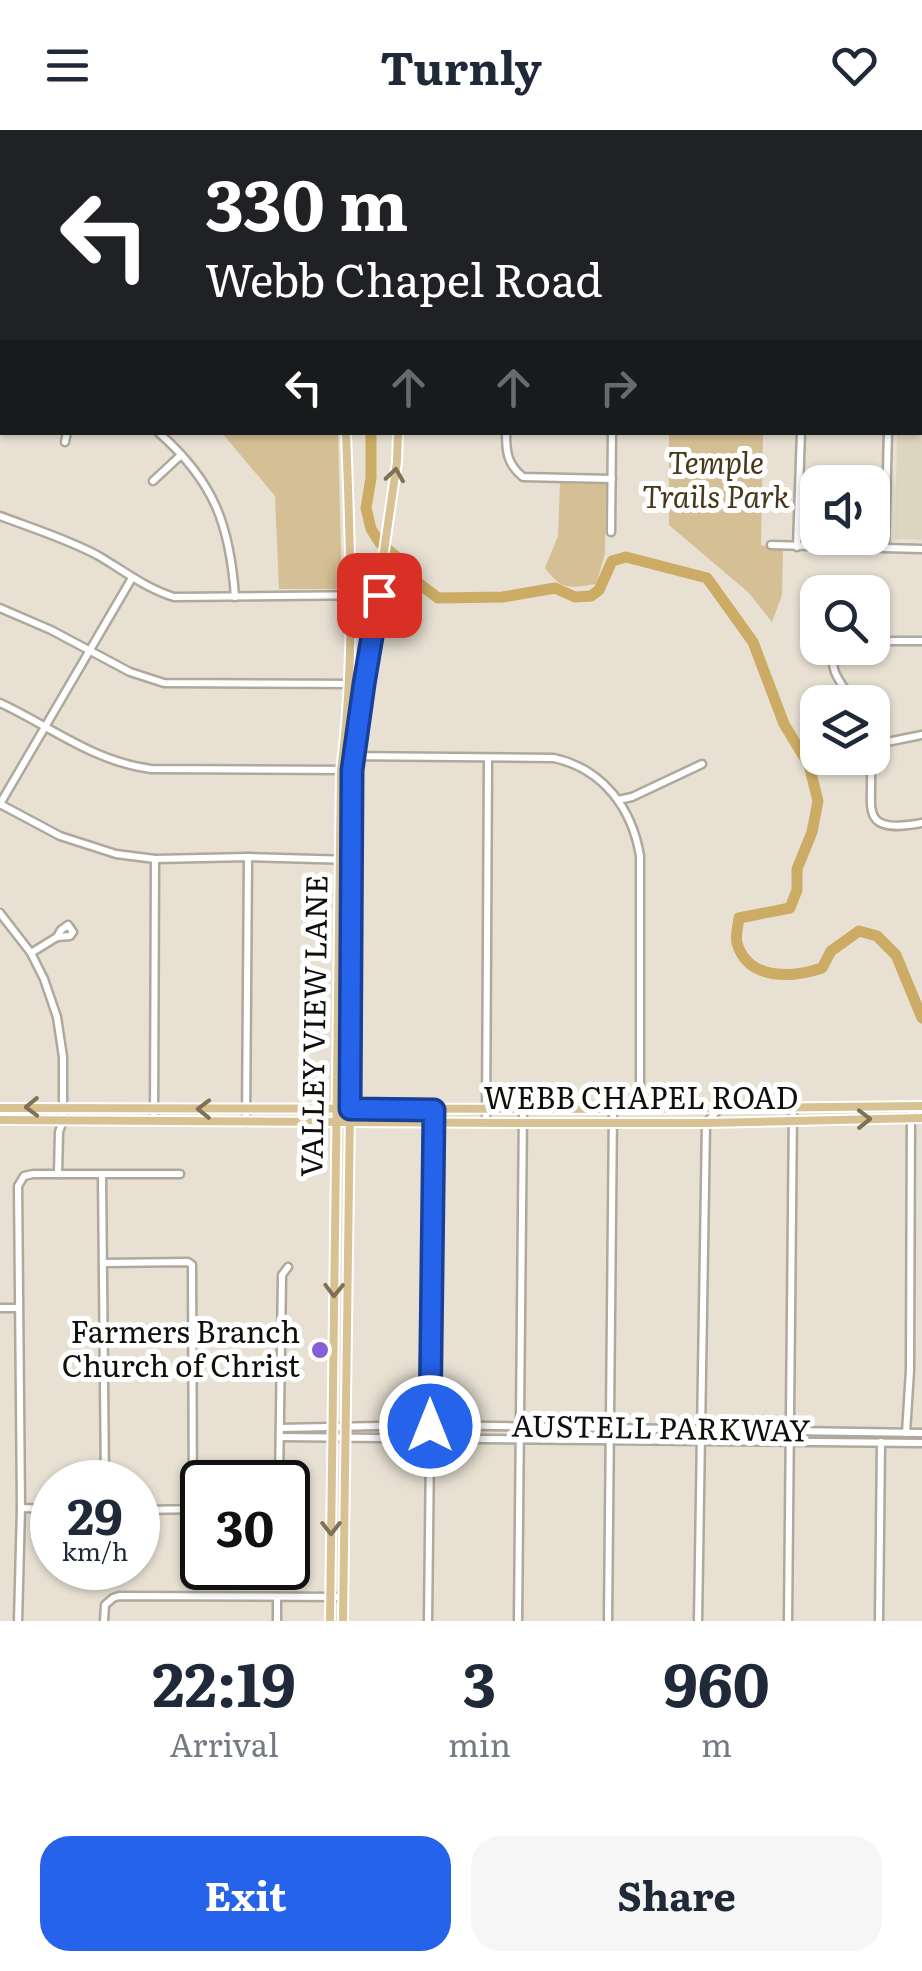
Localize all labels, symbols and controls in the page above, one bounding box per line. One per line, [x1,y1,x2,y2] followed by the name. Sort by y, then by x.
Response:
[380,32,542,99] text: Turnly
[40,38,95,93] icon: menu
[827,38,882,93] icon: heart
[205,149,409,253] text: 330 m
[40,170,170,300] icon: left
[205,244,603,311] text: Webb Chapel Road
[276,360,331,415] icon: left
[381,360,436,415] icon: ahead
[486,360,541,415] icon: ahead
[591,360,646,415] icon: right
[642,439,790,517] park label: Temple Trails Park
[800,465,890,775] map controls
[800,465,890,555] button: sound
[384,466,405,483] one-way arrow
[337,553,422,638] pin
[352,568,407,623] icon: arrive
[800,575,890,665] button: search
[800,685,890,775] button: layers
[287,874,337,1177] street label: VALLEY VIEW LANE
[484,1074,798,1118] street label: WEBB CHAPEL ROAD
[24,1097,40,1118] one-way arrow
[196,1098,212,1120] one-way arrow
[856,1109,872,1130] one-way arrow
[324,1282,345,1298] one-way arrow
[62,1308,300,1386] place label: Farmers Branch Church of Christ
[309,1339,331,1361] marker: Farmers Branch Church of Christ
[378,1374,482,1478] position arrow
[511,1401,811,1451] street label: AUSTELL PARKWAY
[180,1460,310,1590] speed limit sign: 30
[67,1476,123,1550] text: 29
[320,1522,342,1537] one-way arrow
[62,1532,128,1569] text: km/h
[152,1636,296,1725] text: 22:19
[463,1636,496,1725] text: 3
[663,1636,770,1725] text: 960
[169,1719,279,1767] text: Arrival
[448,1719,511,1767] text: min
[701,1719,732,1767] text: m
[40,1836,451,1951] button: Exit
[471,1836,882,1951] button: Share

